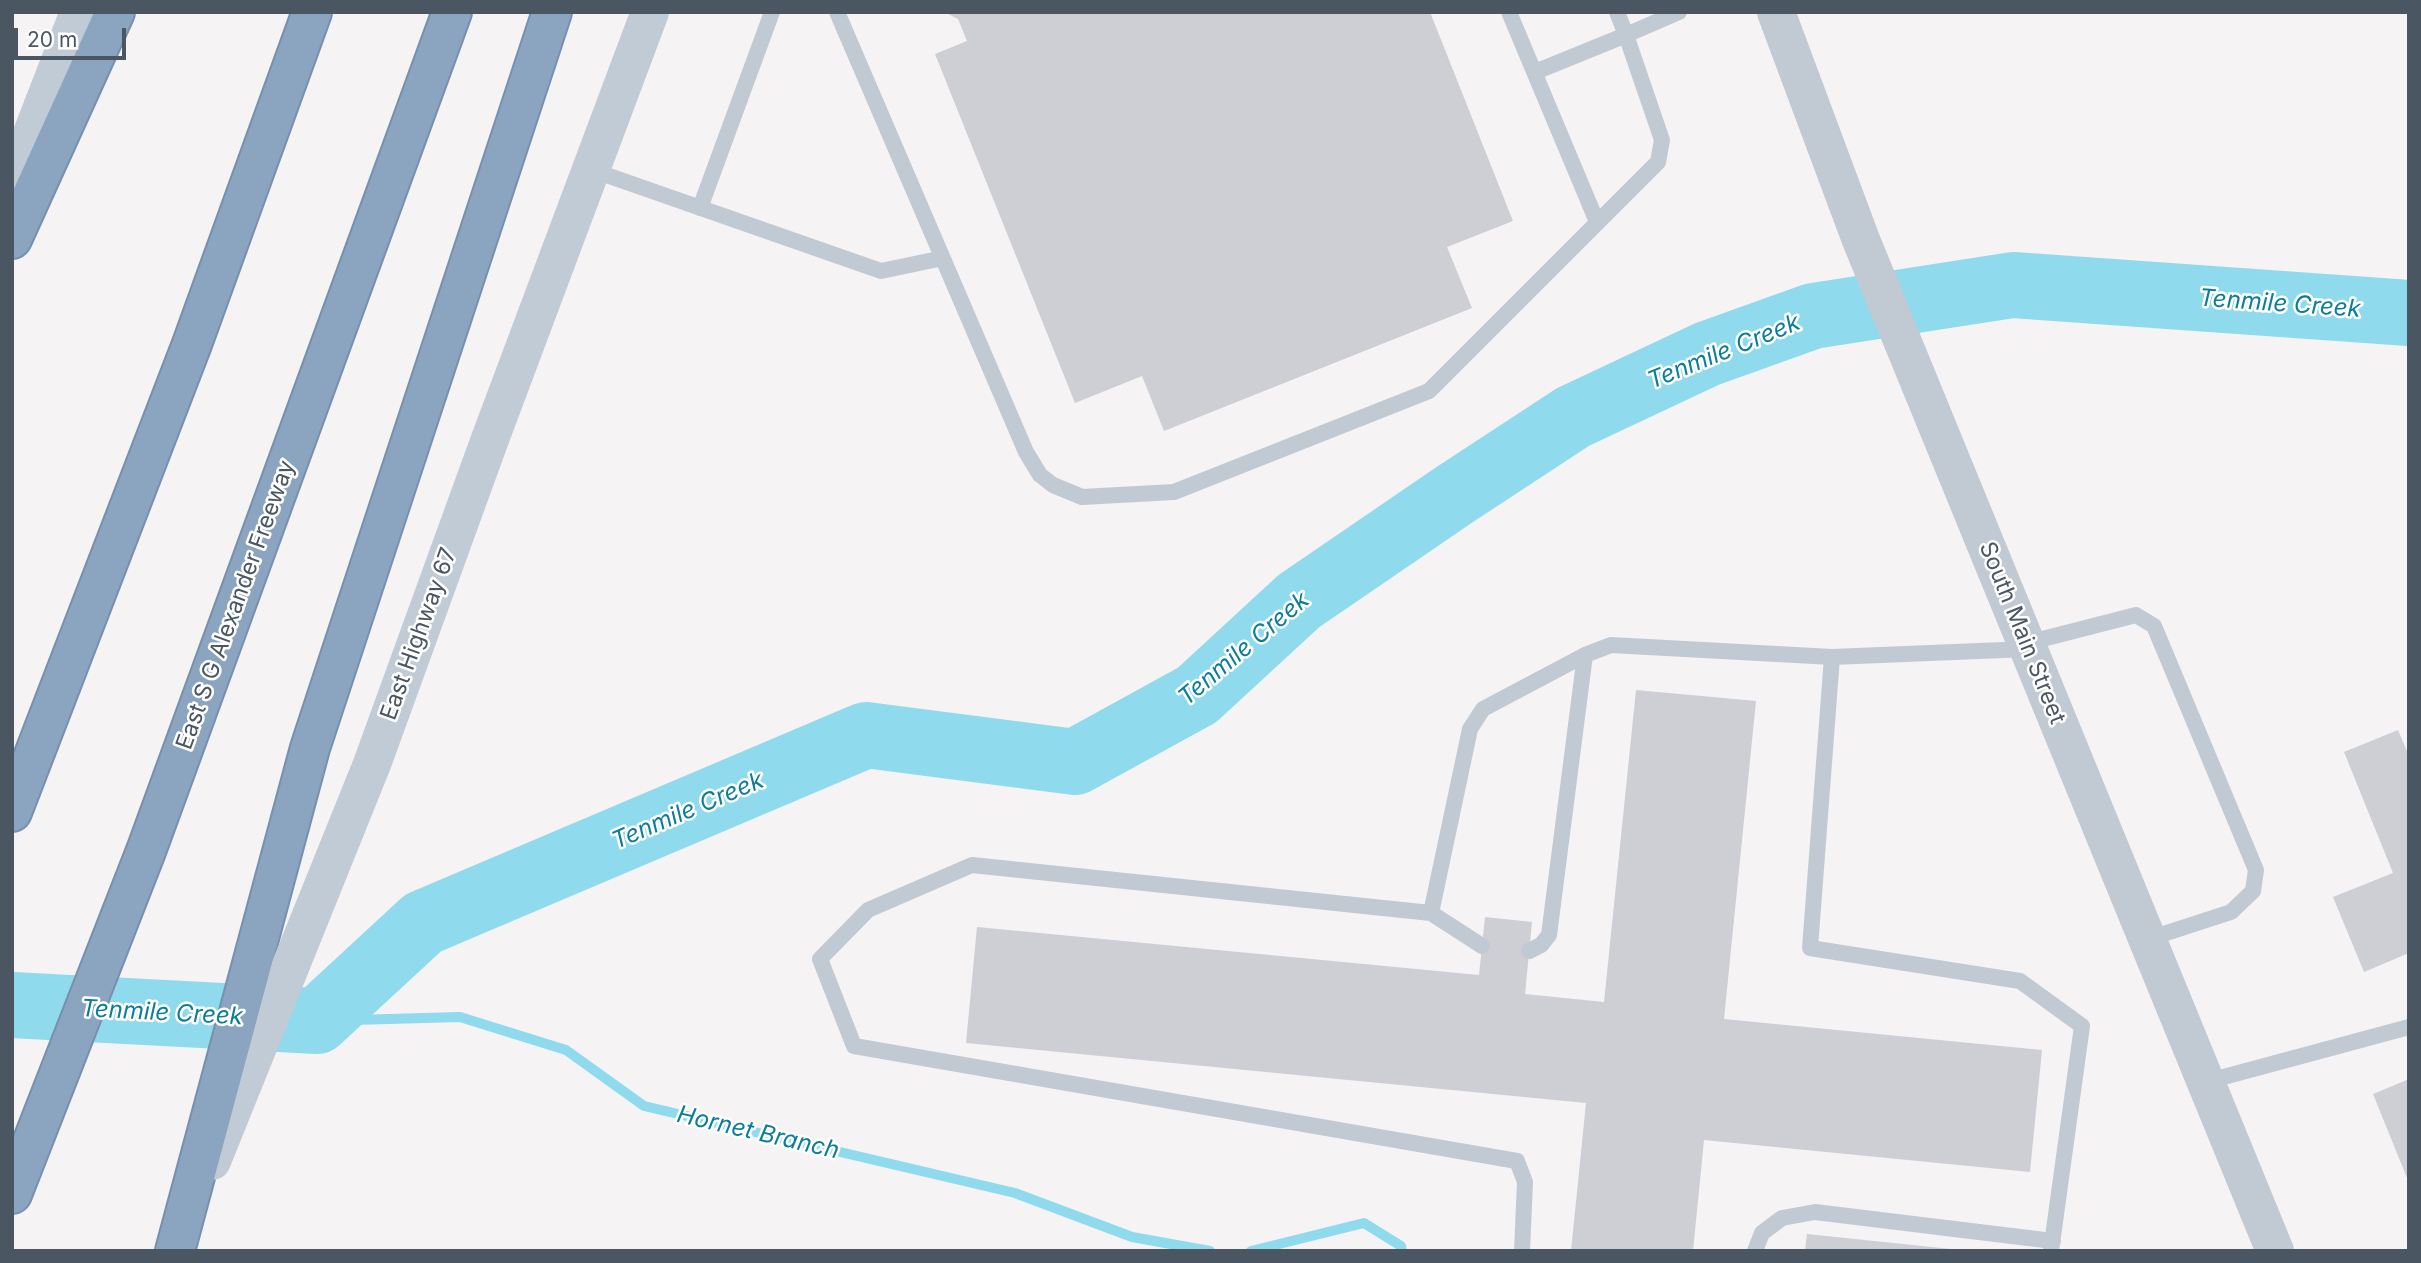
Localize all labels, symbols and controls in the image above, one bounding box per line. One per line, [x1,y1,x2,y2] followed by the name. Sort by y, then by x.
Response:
[18,14,130,58] scale bar
[27,27,77,52] text: 20 m
[2198,284,2362,324] water label: Tenmile Creek
[1644,308,1804,396] water label: Tenmile Creek
[171,457,301,753] street label: East S G Alexander Freeway
[1973,538,2071,728] street label: South Main Street
[375,544,463,724] street label: East Highway 67
[1173,586,1315,712] water label: Tenmile Creek
[608,766,768,856] water label: Tenmile Creek
[80,994,244,1032] water label: Tenmile Creek
[674,1100,842,1166] water label: Hornet Branch

